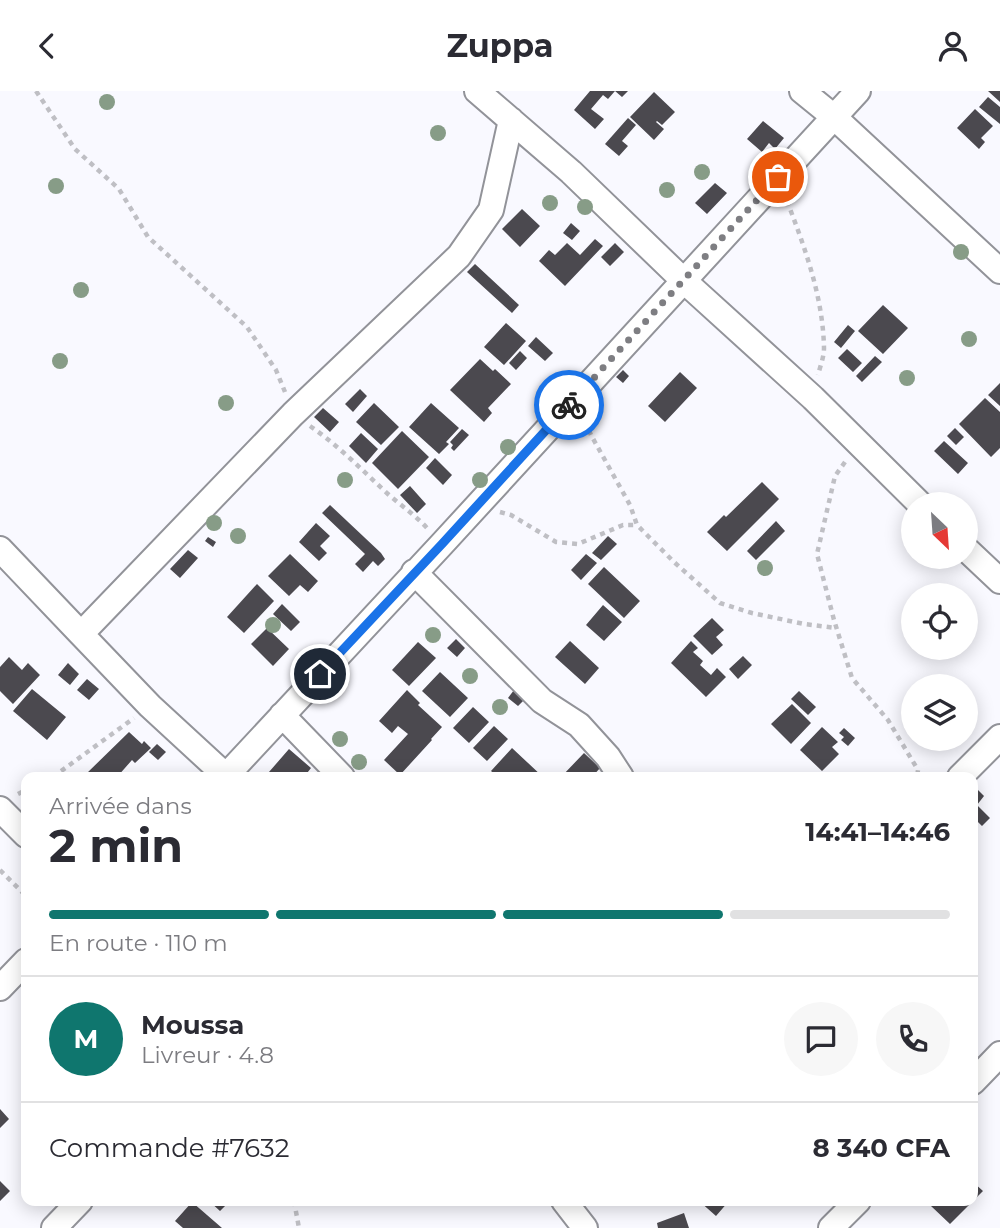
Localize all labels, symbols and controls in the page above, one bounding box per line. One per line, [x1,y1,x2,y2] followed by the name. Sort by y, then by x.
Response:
[447,26,553,65] text: Zuppa
[28,27,66,65] icon: back
[934,27,972,65] icon: person
[748,147,808,207] pin
[759,158,797,196] icon: bag
[534,370,604,440] courier
[550,386,588,424] icon: bike
[901,492,978,569] north arrow
[901,492,978,751] map controls
[901,583,978,660] button: locate
[290,644,350,704] pin
[301,655,339,693] icon: home
[901,674,978,751] button: layers
[49,792,192,820] text: Arrivée dans
[805,816,950,848] text: 14:41–14:46
[49,817,183,874] text: 2 min
[49,929,228,957] text: En route · 110 m
[784,1002,858,1076] button: chat
[876,1002,950,1076] button: phone
[141,1009,244,1041] text: Moussa
[74,1023,98,1055] text: M
[141,1041,274,1069] text: Livreur · 4.8
[49,1132,289,1164] text: Commande #7632
[813,1132,950,1164] text: 8 340 CFA

